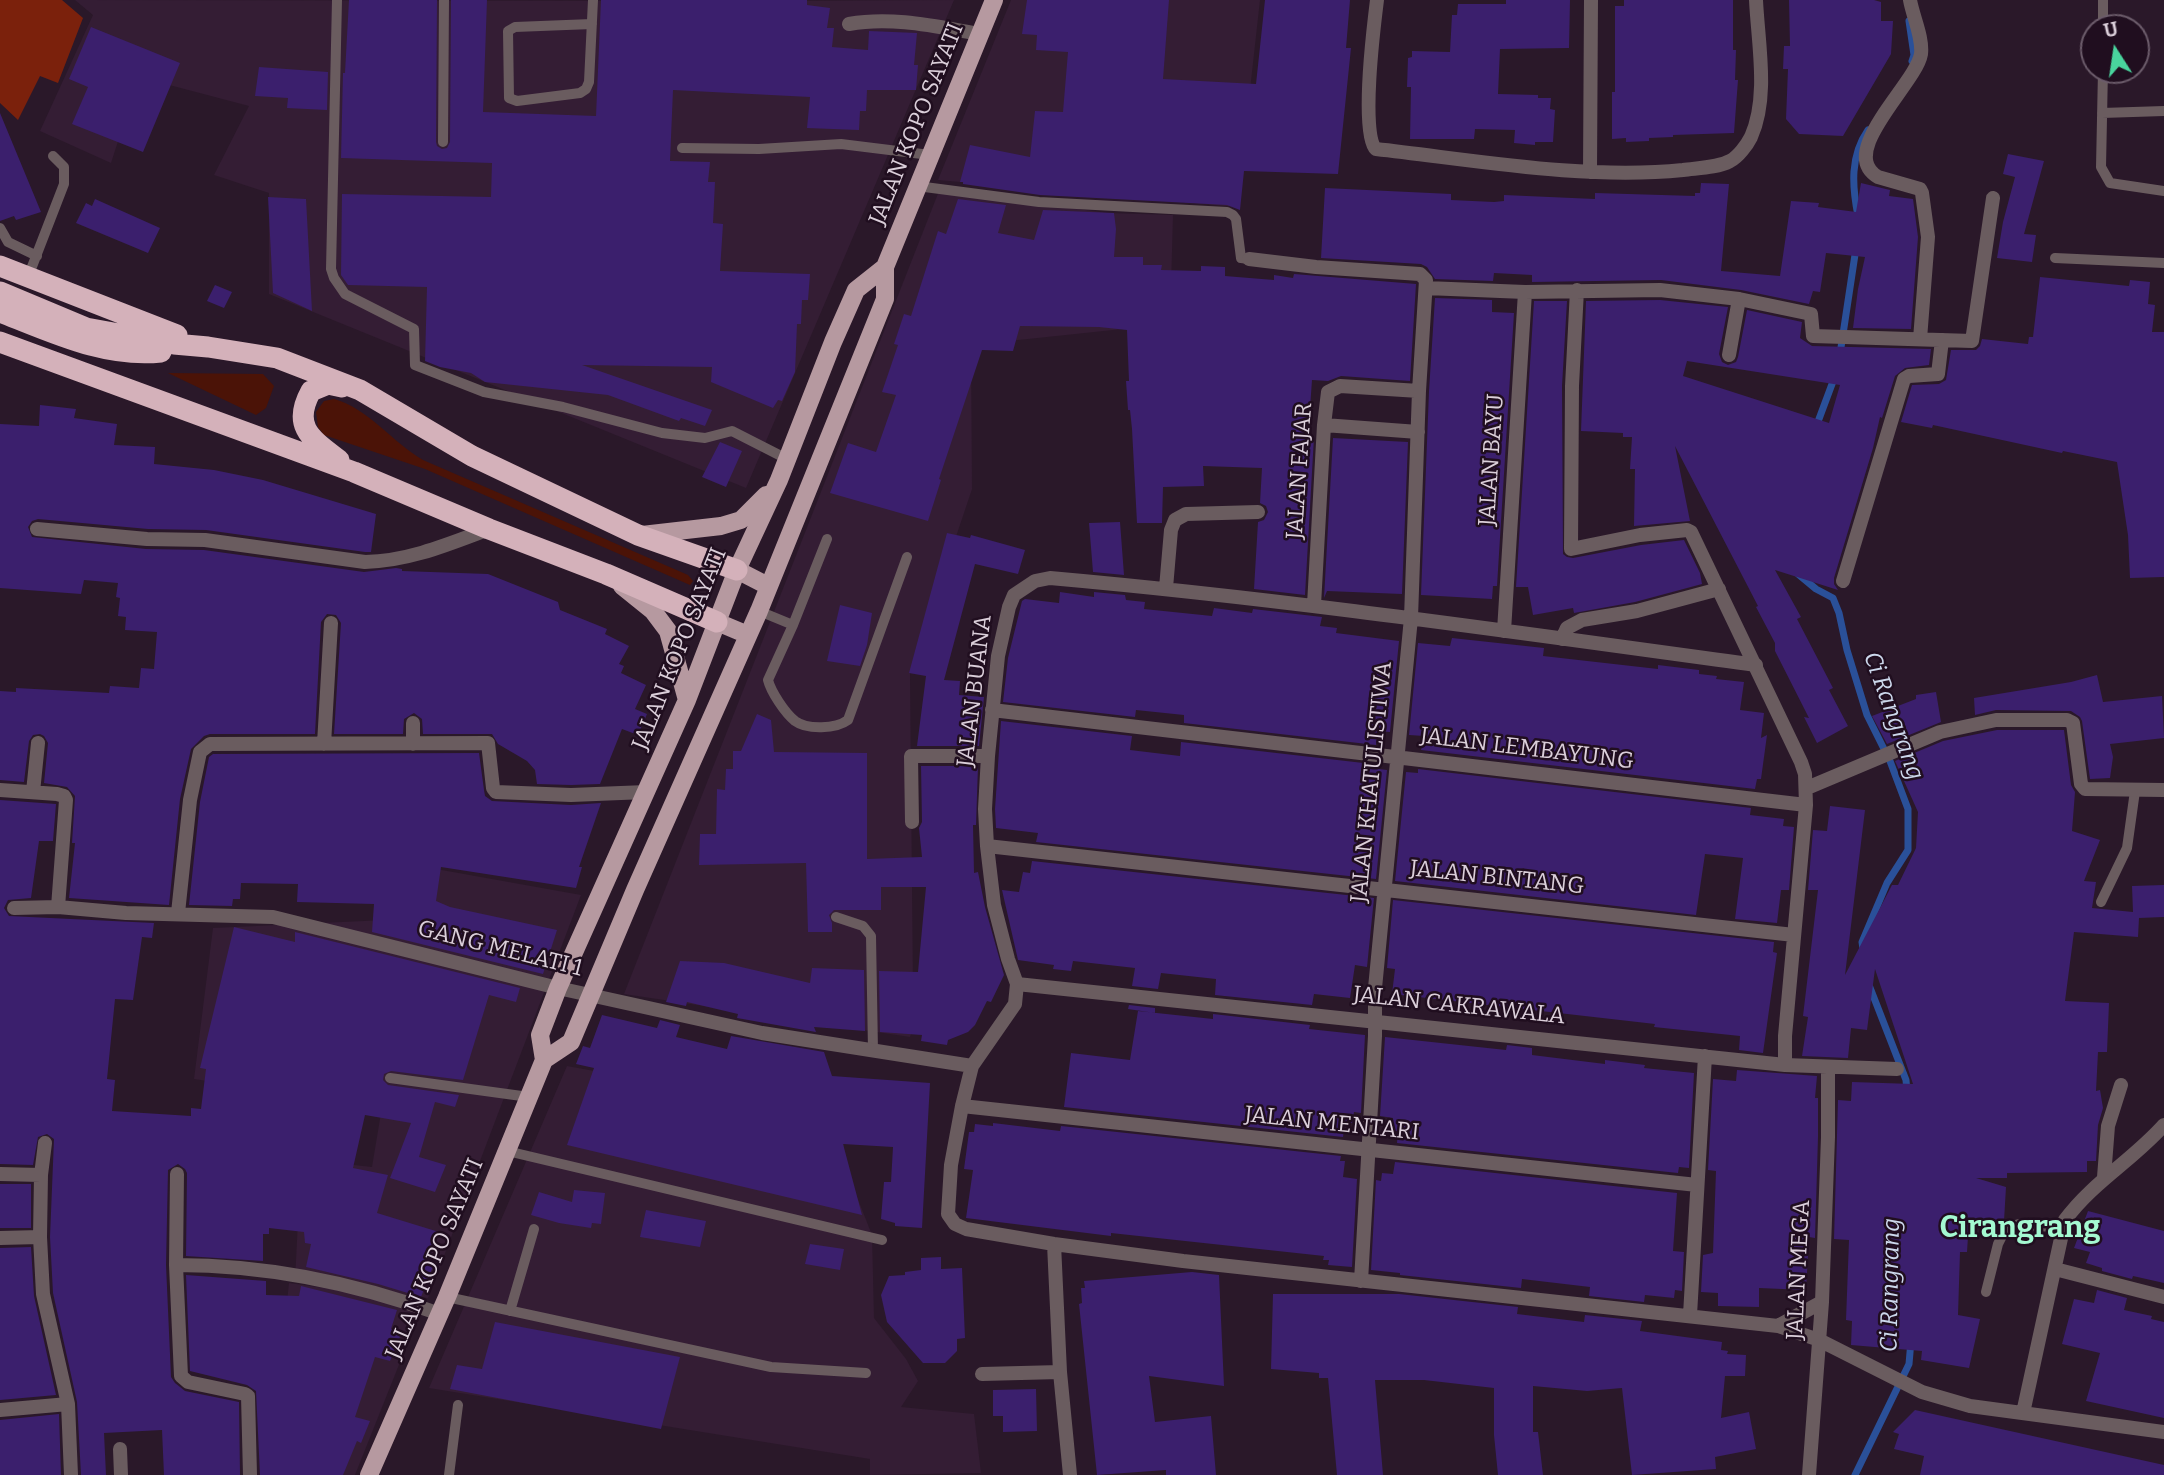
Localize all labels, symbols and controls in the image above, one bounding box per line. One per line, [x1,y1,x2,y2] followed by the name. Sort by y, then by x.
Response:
[2080,14,2150,84] north arrow
[2102,17,2120,43] text: U
[864,19,970,229] street label: JALAN KOPO SAYATI
[1474,393,1510,527] street label: JALAN BAYU
[1281,402,1319,540] street label: JALAN FAJAR
[627,544,733,754] street label: JALAN KOPO SAYATI
[952,613,998,769] street label: JALAN BUANA
[1856,648,1930,784] water label: Ci Rangrang
[1346,660,1398,904] street label: JALAN KHATULISTIWA
[1419,722,1635,776] street label: JALAN LEMBAYUNG
[1408,855,1586,901] street label: JALAN BINTANG
[415,915,585,983] street label: GANG MELATI 1
[1352,981,1566,1031] street label: JALAN CAKRAWALA
[1243,1101,1421,1147] street label: JALAN MENTARI
[380,1154,490,1364] street label: JALAN KOPO SAYATI
[1782,1199,1816,1341] street label: JALAN MEGA
[1940,1211,2100,1247] district label: Cirangrang
[1875,1218,1907,1352] water label: Ci Rangrang

